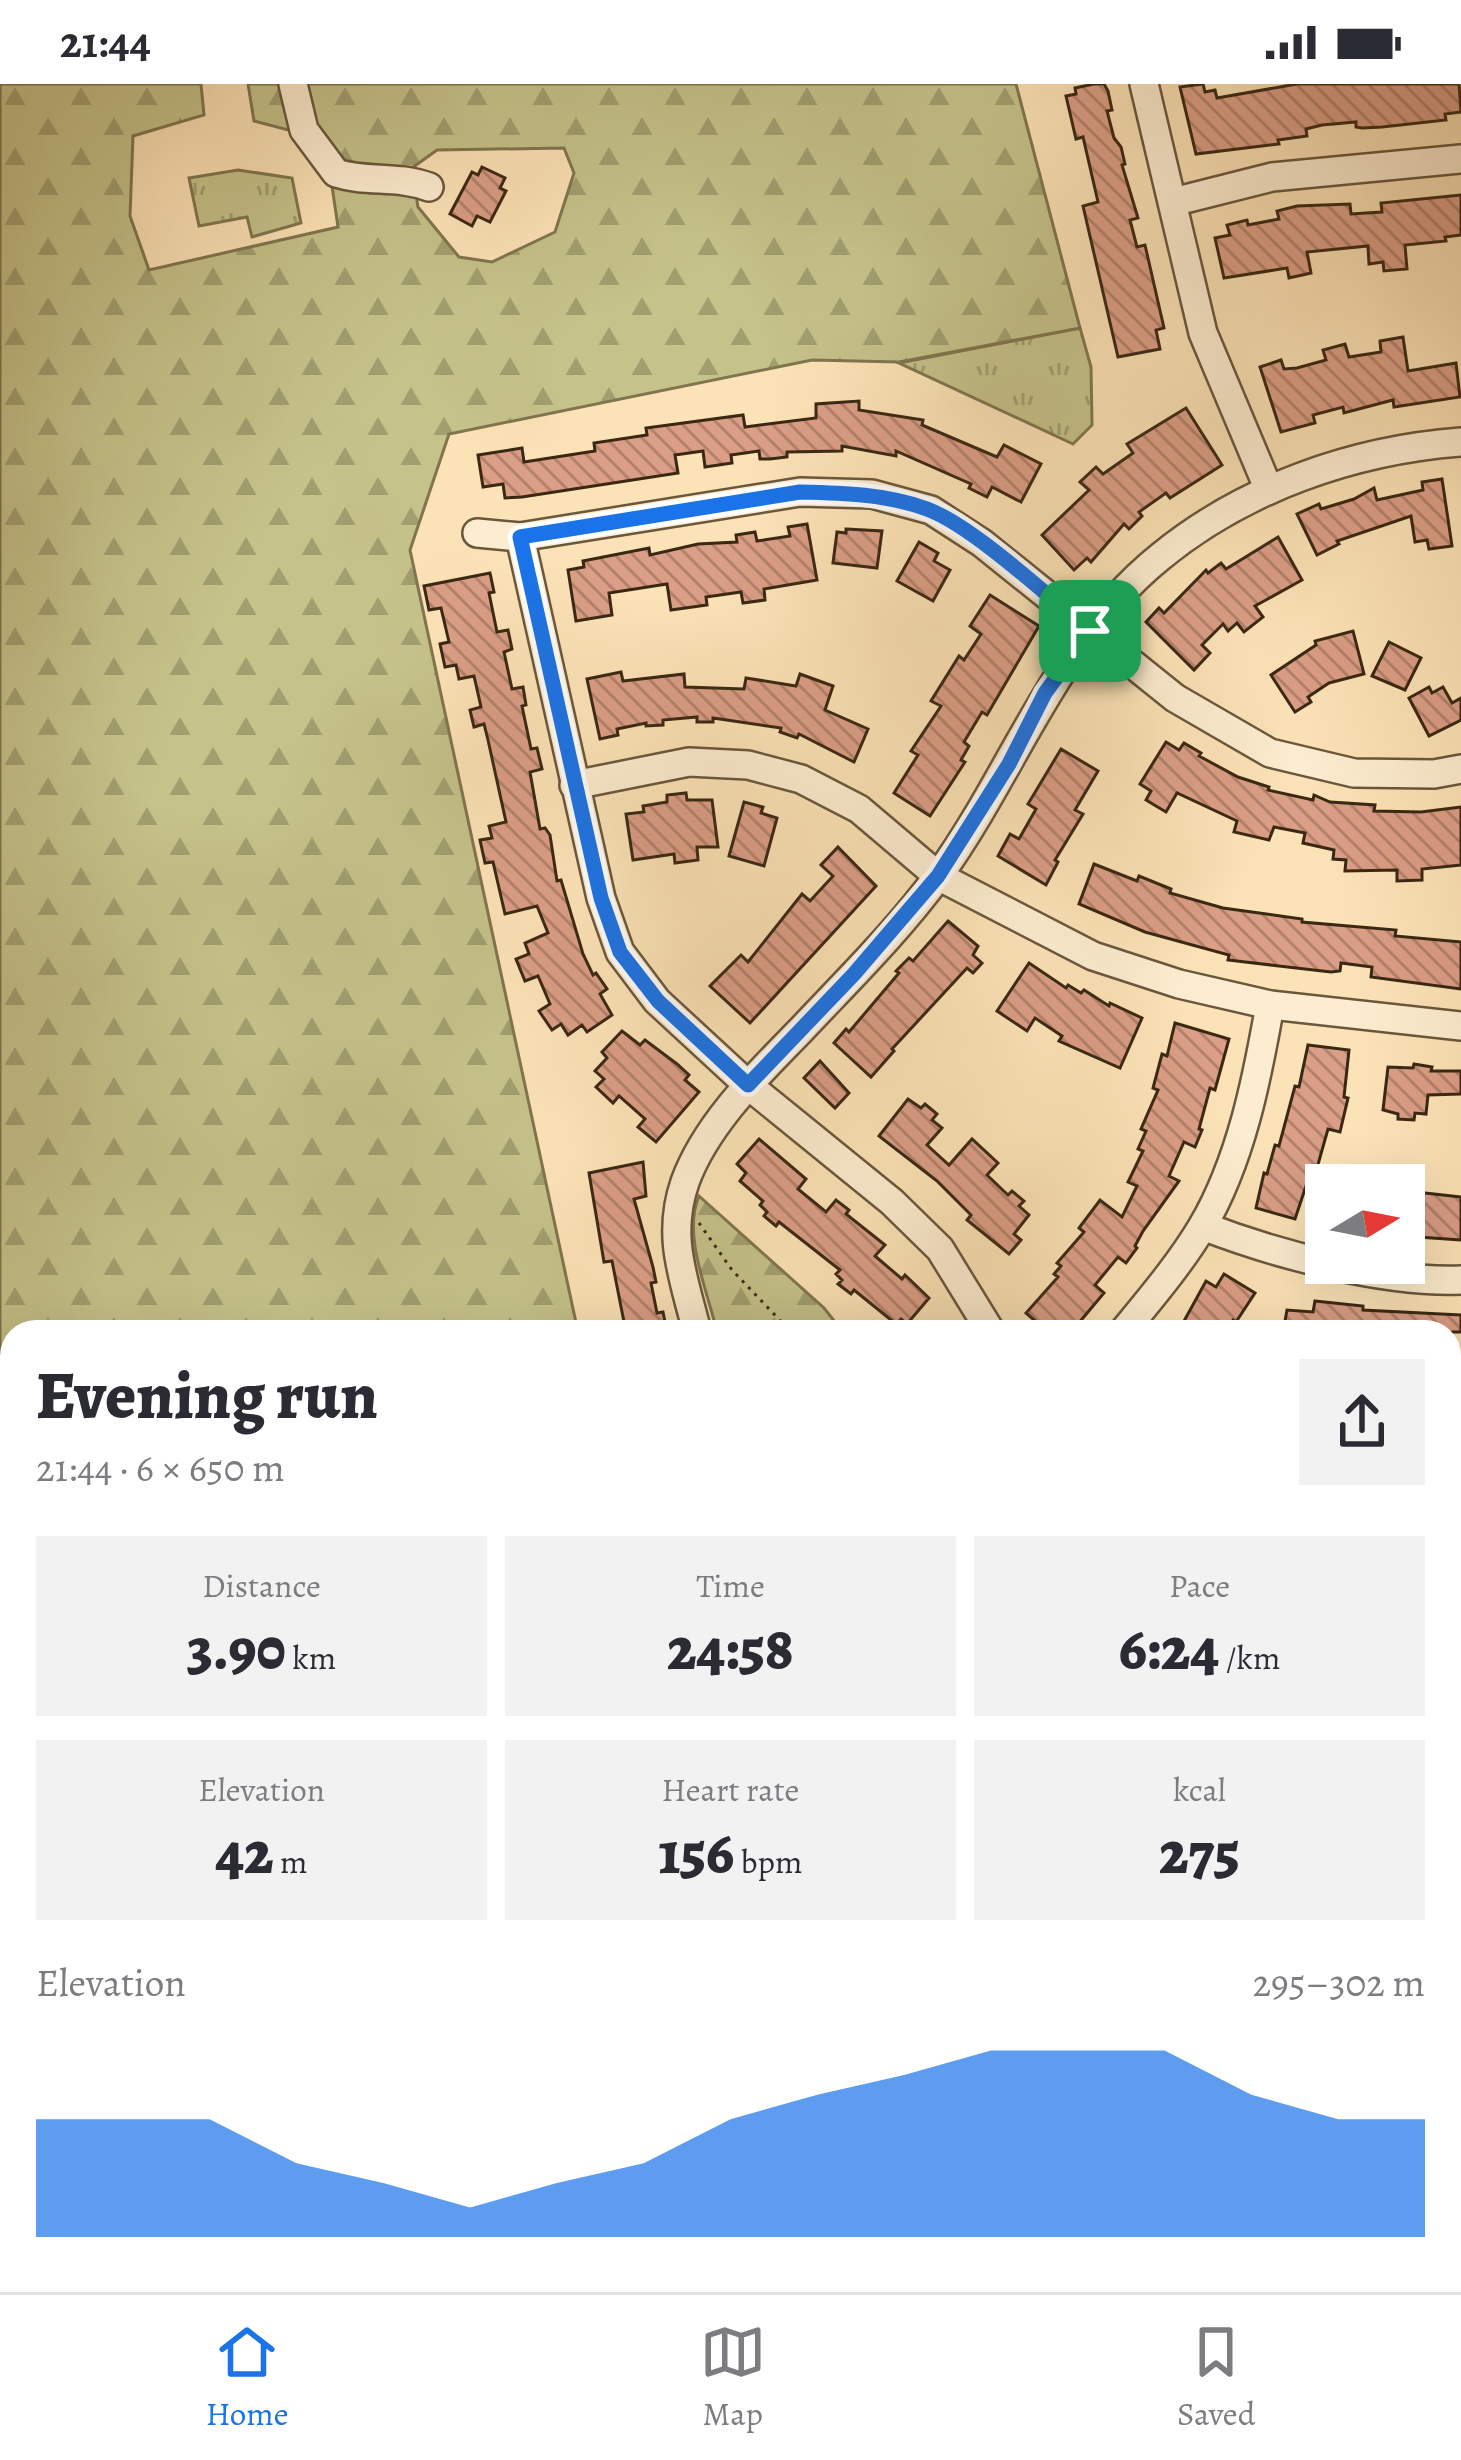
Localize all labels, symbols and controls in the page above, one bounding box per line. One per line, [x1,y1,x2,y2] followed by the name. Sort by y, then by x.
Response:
[60,11,151,73] text: 21:44
[1039,580,1141,682] pin
[1057,598,1123,664] icon: arrive
[1305,1164,1425,1284] north arrow
[1305,1164,1425,1284] map controls
[36,1351,378,1441] text: Evening run
[1299,1359,1425,1485] button: share
[36,1441,285,1494] text: 21:44 · 6 × 650 m
[202,1563,321,1608] text: Distance
[696,1563,765,1608] text: Time
[1169,1563,1230,1608] text: Pace
[187,1608,286,1690] text: 3.90
[667,1608,794,1690] text: 24:58
[1119,1608,1219,1690] text: 6:24
[286,1635,336,1680] text: km
[1219,1635,1280,1680] text: /km
[198,1767,325,1812] text: Elevation
[662,1767,799,1812] text: Heart rate
[1173,1767,1226,1812] text: kcal
[215,1812,274,1894] text: 42
[659,1812,734,1894] text: 156
[1159,1812,1240,1894] text: 275
[274,1839,308,1884] text: m
[734,1839,802,1884] text: bpm
[36,1956,186,2009] text: Elevation
[1253,1956,1425,2009] text: 295–302 m
[206,2319,289,2436] tab: Home
[700,2319,766,2436] tab: Map
[1177,2319,1255,2436] tab: Saved

